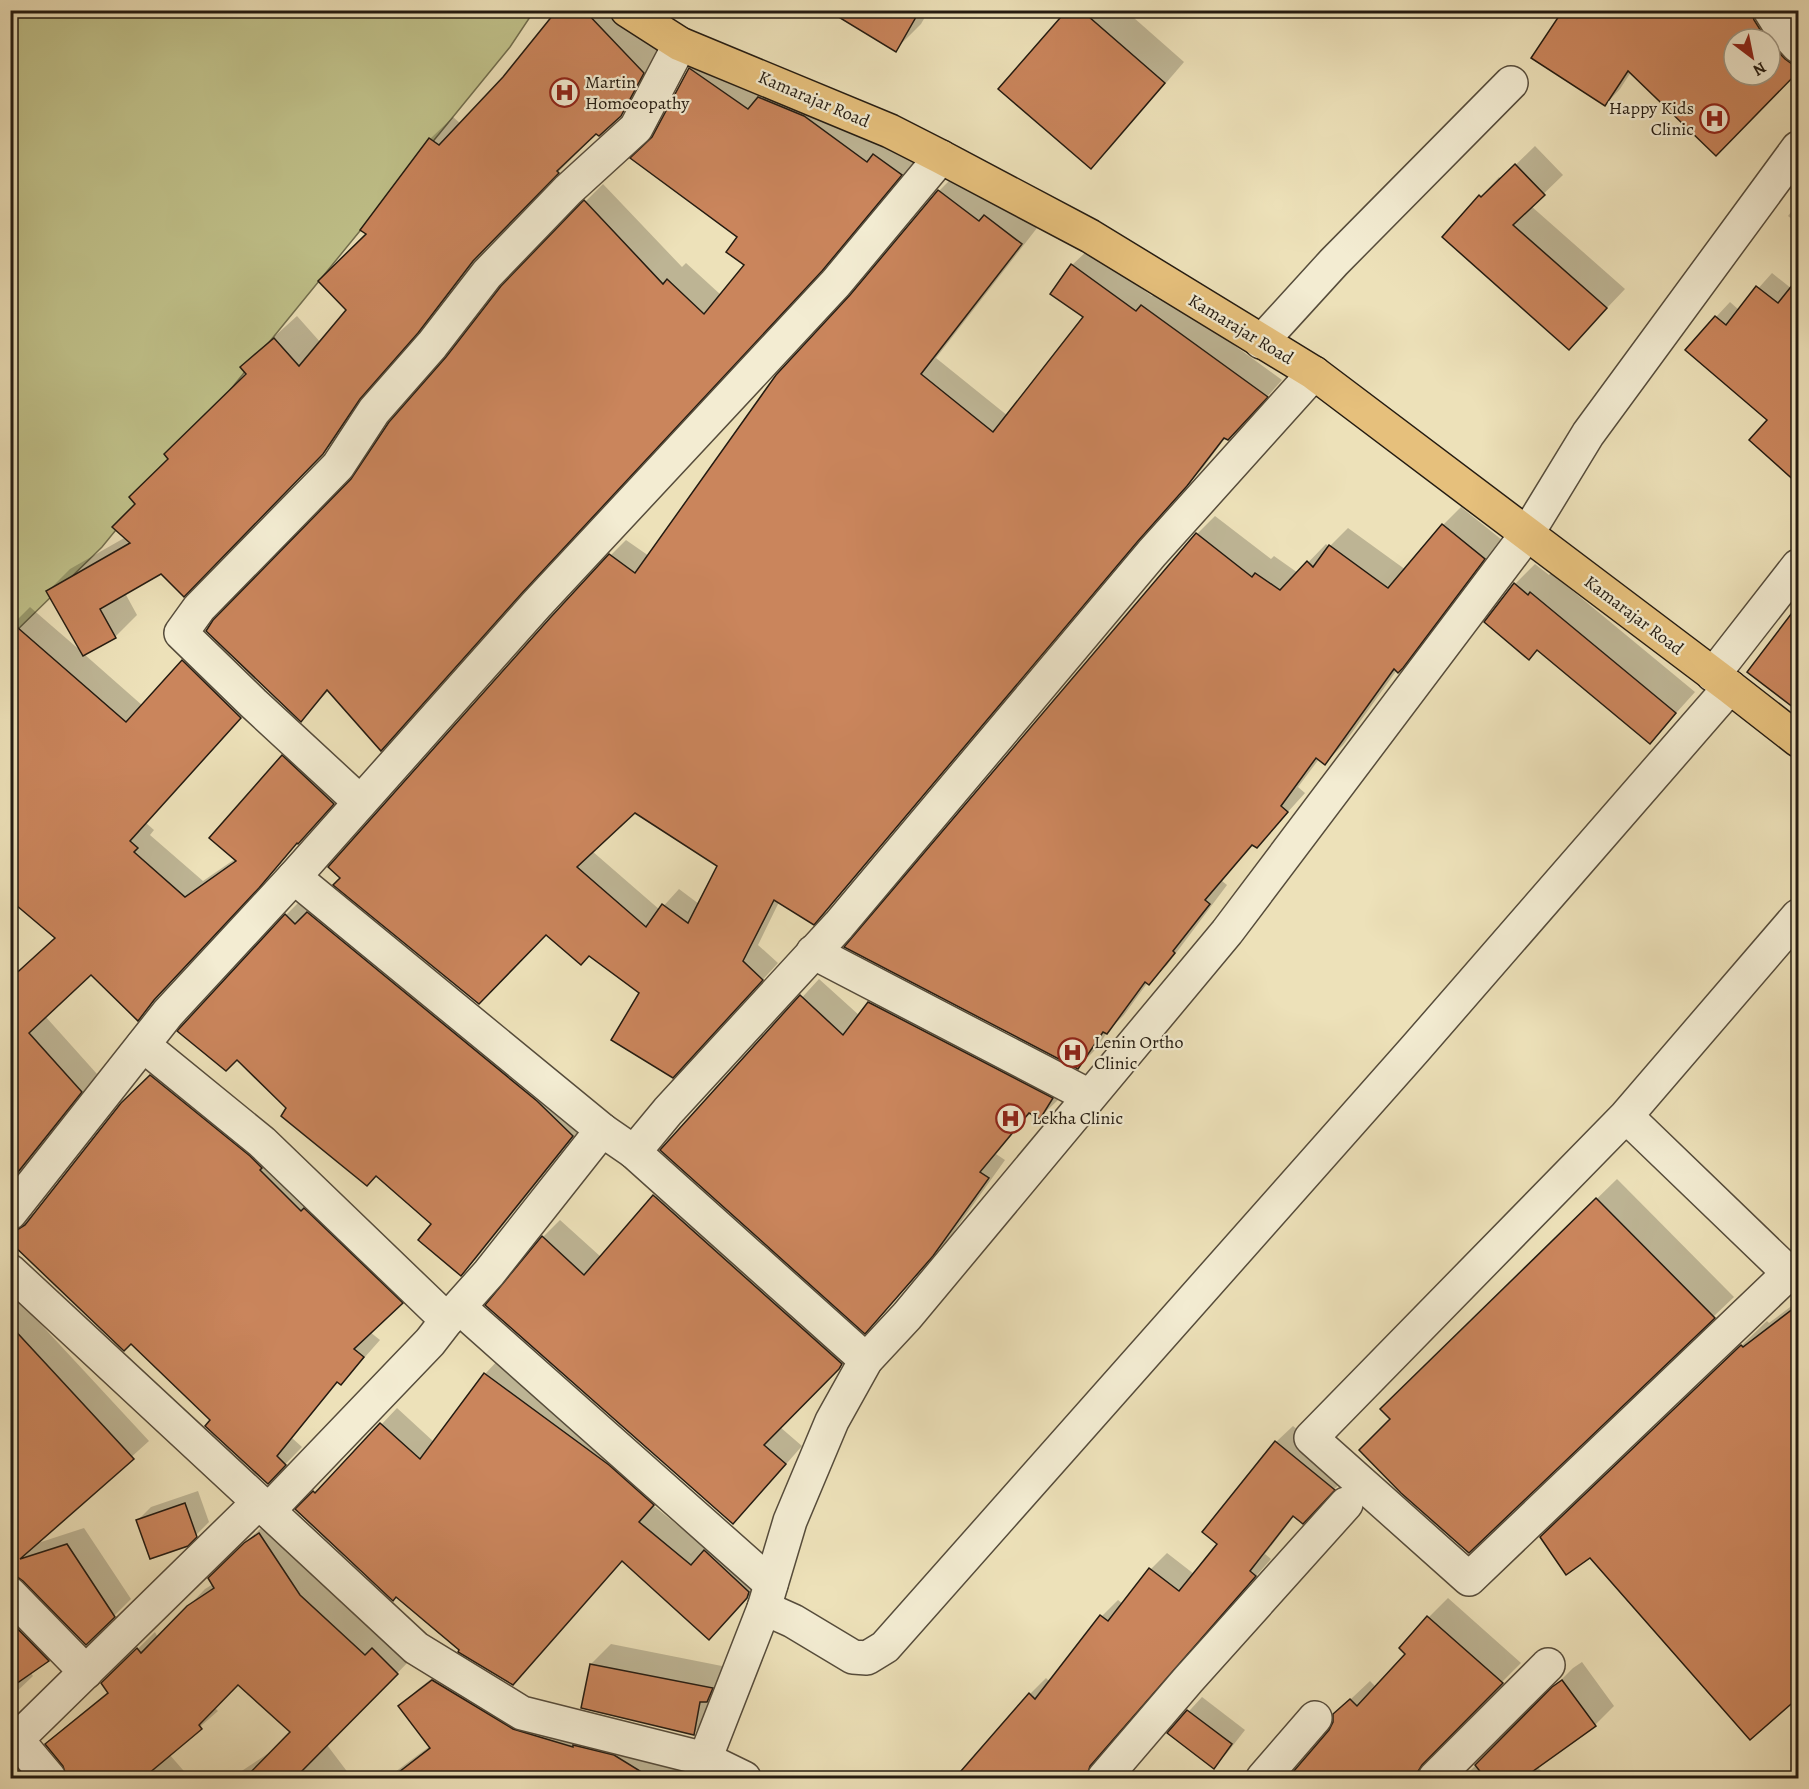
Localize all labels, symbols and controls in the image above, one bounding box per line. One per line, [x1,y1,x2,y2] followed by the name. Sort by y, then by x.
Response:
[1722,27,1782,87] north arrow
[1748,56,1770,81] text: N
[755,65,874,133] street label: Kamarajar Road
[585,70,690,115] place label: Martin Homoeopathy
[548,76,580,108] hospital icon: Martin Homoeopathy
[1609,96,1694,141] place label: Happy Kids Clinic
[1699,102,1731,134] hospital icon: Happy Kids Clinic
[1184,288,1298,370] street label: Kamarajar Road
[1579,570,1689,661] street label: Kamarajar Road
[1094,1030,1183,1075] place label: Lenin Ortho Clinic
[1057,1036,1089,1068] hospital icon: Lenin Ortho Clinic
[995,1102,1027,1134] hospital icon: Lekha Clinic
[1032,1106,1123,1130] place label: Lekha Clinic

